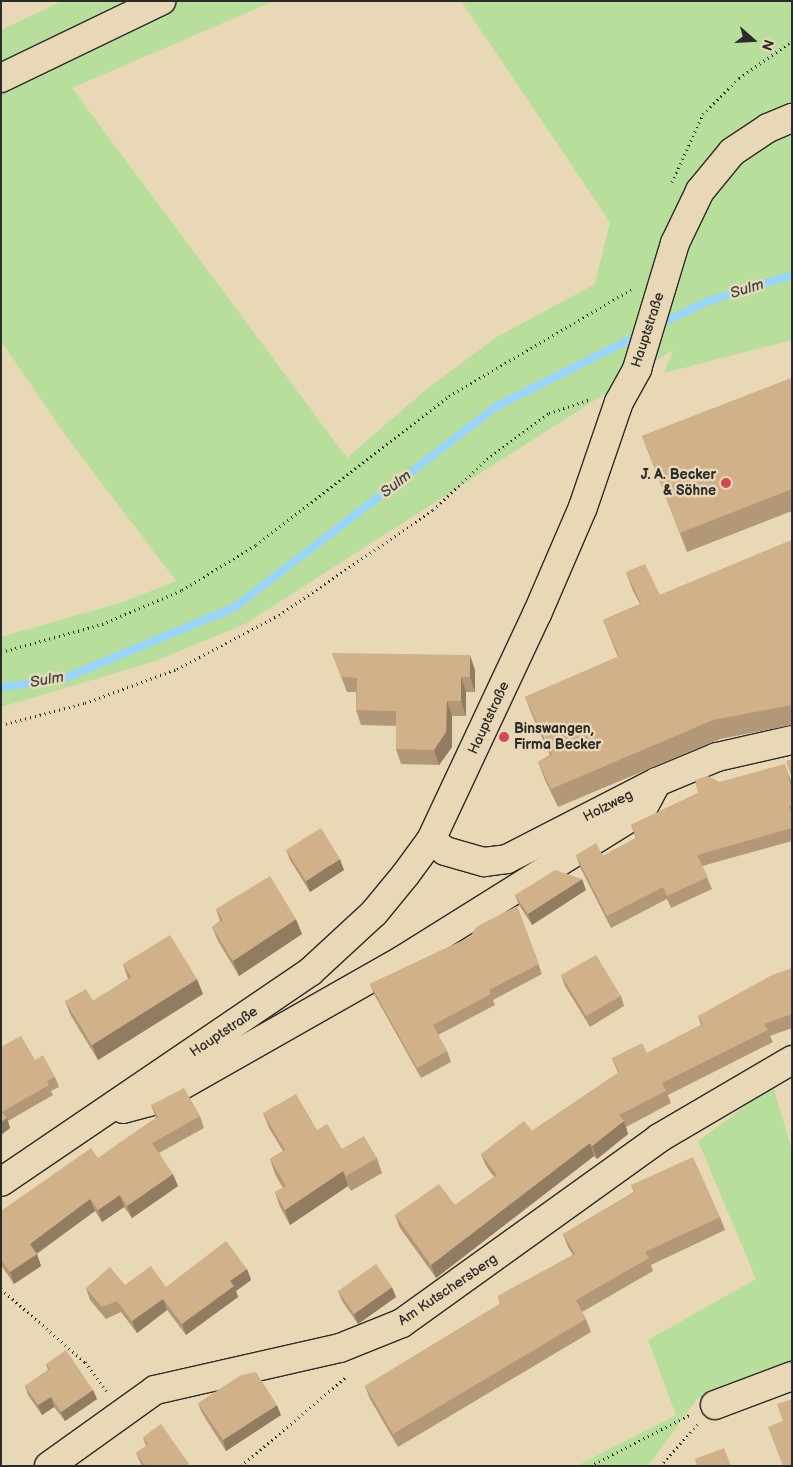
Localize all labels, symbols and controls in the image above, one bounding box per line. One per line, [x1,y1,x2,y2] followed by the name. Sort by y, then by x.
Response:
[728,15,778,65] north arrow
[758,37,777,53] text: N
[728,275,766,303] water label: Sulm
[628,290,668,370] street label: Hauptstraße
[377,466,415,502] water label: Sulm
[641,467,716,500] place label: J. A. Becker & Söhne
[720,477,732,489] marker: J. A. Becker & Söhne
[29,668,65,692] water label: Sulm
[465,679,513,757] street label: Hauptstraße
[514,721,601,754] place label: Binswangen, Firma Becker
[498,731,510,743] marker: Binswangen, Firma Becker
[580,786,636,826] street label: Holzweg
[187,1003,261,1061] street label: Hauptstraße
[395,1251,501,1329] street label: Am Kutschersberg

